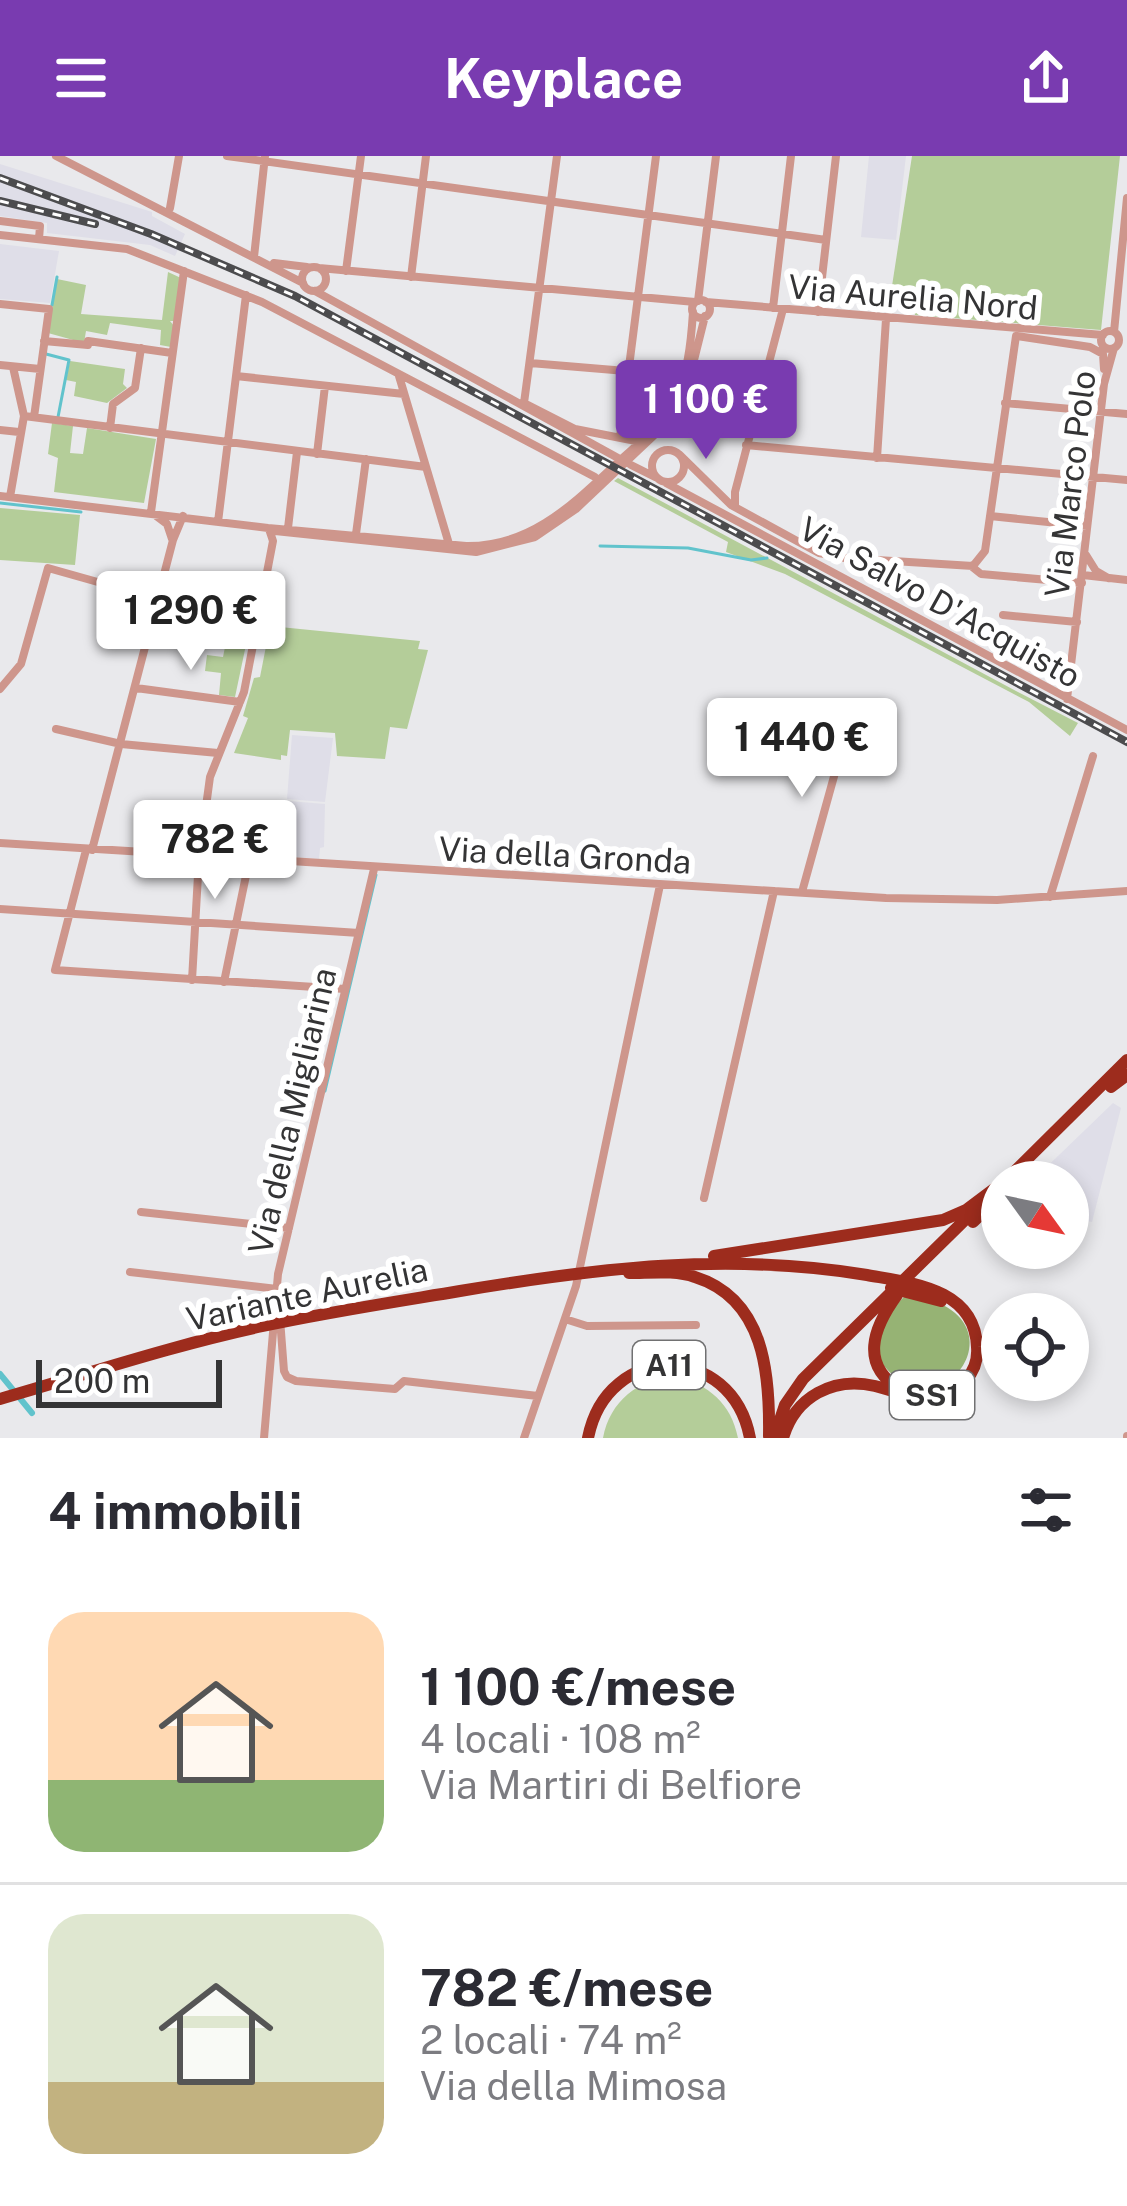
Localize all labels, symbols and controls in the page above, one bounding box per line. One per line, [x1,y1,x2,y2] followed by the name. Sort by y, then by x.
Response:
[48,45,114,111] icon: menu
[1013,45,1079,111] icon: share
[444,47,683,110] text: Keyplace
[787,267,1039,327] street label: Via Aurelia Nord
[595,360,817,462] pin: 1 100 €
[1037,368,1103,600] street label: Via Marco Polo
[643,376,769,422] text: 1 100 €
[793,509,1087,695] street label: Via Salvo D'Acquisto
[80,571,302,673] pin: 1 290 €
[123,587,259,633] text: 1 290 €
[691,698,913,800] pin: 1 440 €
[734,714,870,760] text: 1 440 €
[131,800,299,902] pin: 782 €
[160,816,270,862] text: 782 €
[438,829,692,881] street label: Via della Gronda
[241,964,343,1258] street label: Via della Migliarina
[981,1161,1089,1269] north arrow
[981,1161,1089,1401] map controls
[183,1250,431,1338] street label: Variante Aurelia
[981,1293,1089,1401] button: locate
[633,1341,705,1389] road number: A11
[36,1354,222,1407] scale bar
[54,1362,150,1400] text: 200 m
[890,1371,974,1419] road number: SS1
[1013,1477,1079,1543] icon: filters
[48,1481,302,1540] text: 4 immobili
[420,1657,736,1716] text: 1 100 €/mese
[144,1660,288,1804] icon: home
[420,1716,701,1762] text: 4 locali · 108 m²
[420,1762,802,1808] text: Via Martiri di Belfiore
[420,1958,713,2017] text: 782 €/mese
[144,1962,288,2106] icon: home
[420,2017,681,2063] text: 2 locali · 74 m²
[420,2063,727,2109] text: Via della Mimosa

